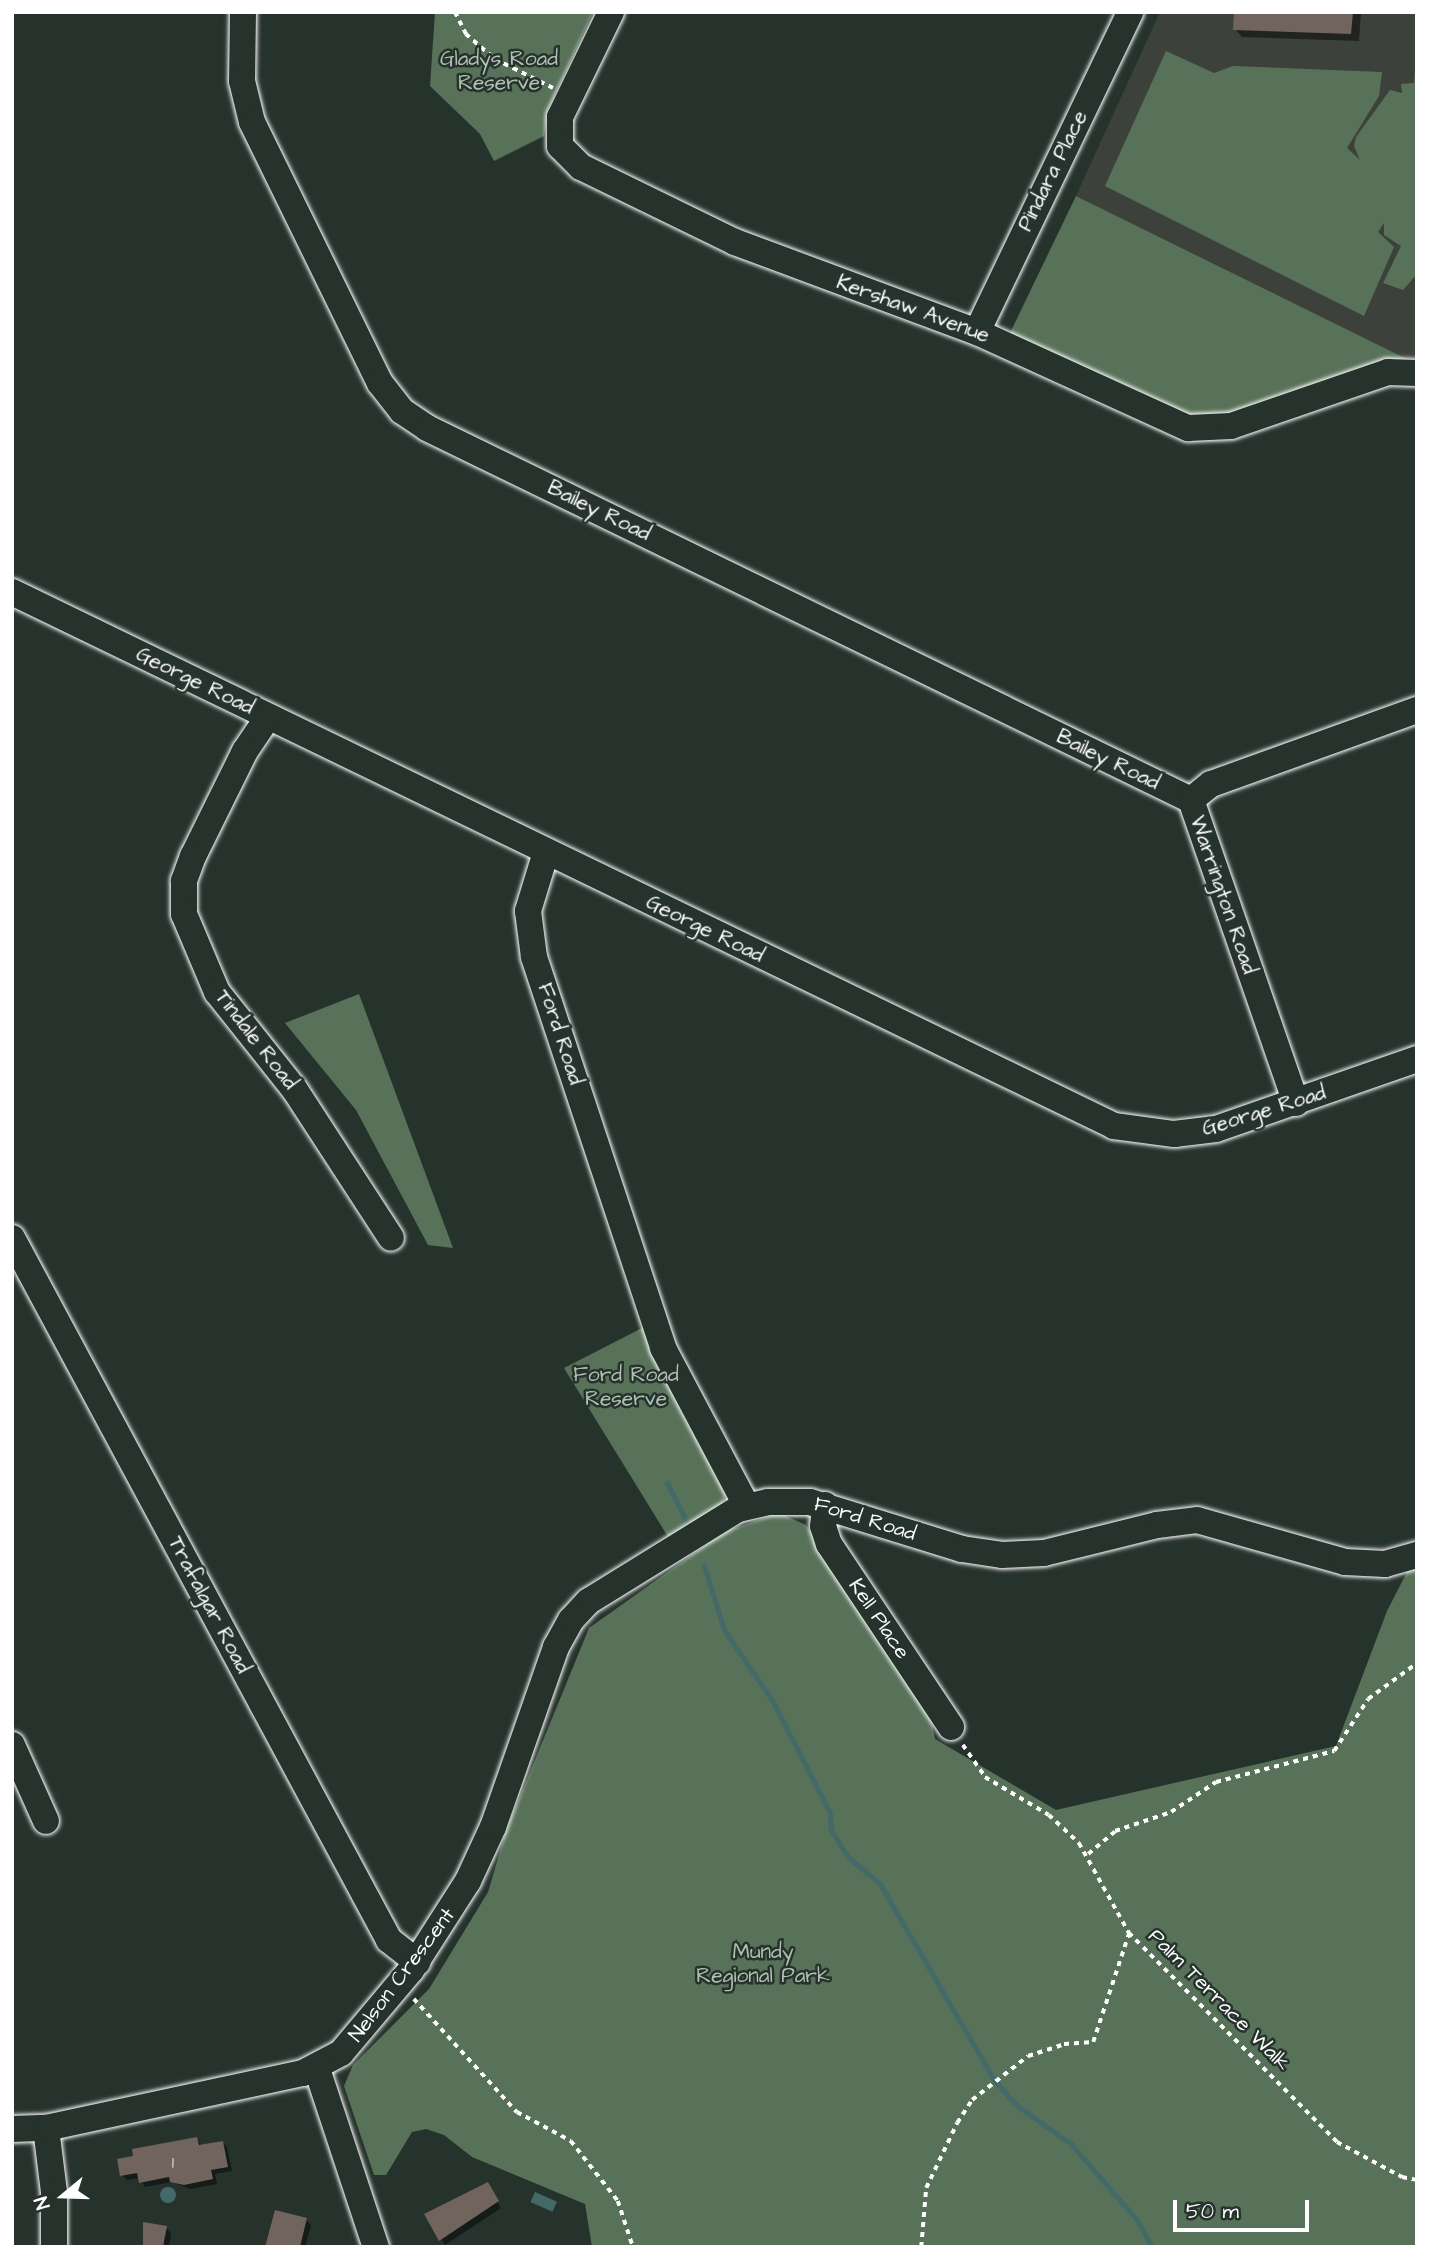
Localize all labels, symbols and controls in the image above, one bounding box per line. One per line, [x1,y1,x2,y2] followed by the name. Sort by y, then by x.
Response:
[440,46,558,96] park label: Gladys Road Reserve
[1013,107,1093,235] street label: Pindara Place
[833,270,993,348] street label: Kershaw Avenue
[543,475,655,547] street label: Bailey Road
[132,642,258,720] street label: George Road
[1052,724,1164,796] street label: Bailey Road
[1184,813,1262,977] street label: Warrington Road
[642,890,768,968] street label: George Road
[532,980,588,1088] street label: Ford Road
[209,985,303,1095] street label: Tindale Road
[1199,1080,1329,1142] street label: George Road
[573,1362,679,1412] park label: Ford Road Reserve
[811,1492,919,1546] street label: Ford Road
[162,1532,256,1678] street label: Trafalgar Road
[843,1574,915,1664] street label: Kell Place
[343,1903,461,2047] street label: Nelson Crescent
[1143,1924,1295,2076] street label: Palm Terrace Walk
[696,1939,830,1989] park label: Mundy Regional Park
[172,2152,174,2174] house number: 1
[28,2161,98,2231] north arrow
[1177,2186,1314,2230] scale bar
[28,2193,57,2213] text: N
[1186,2197,1239,2226] text: 50 m

